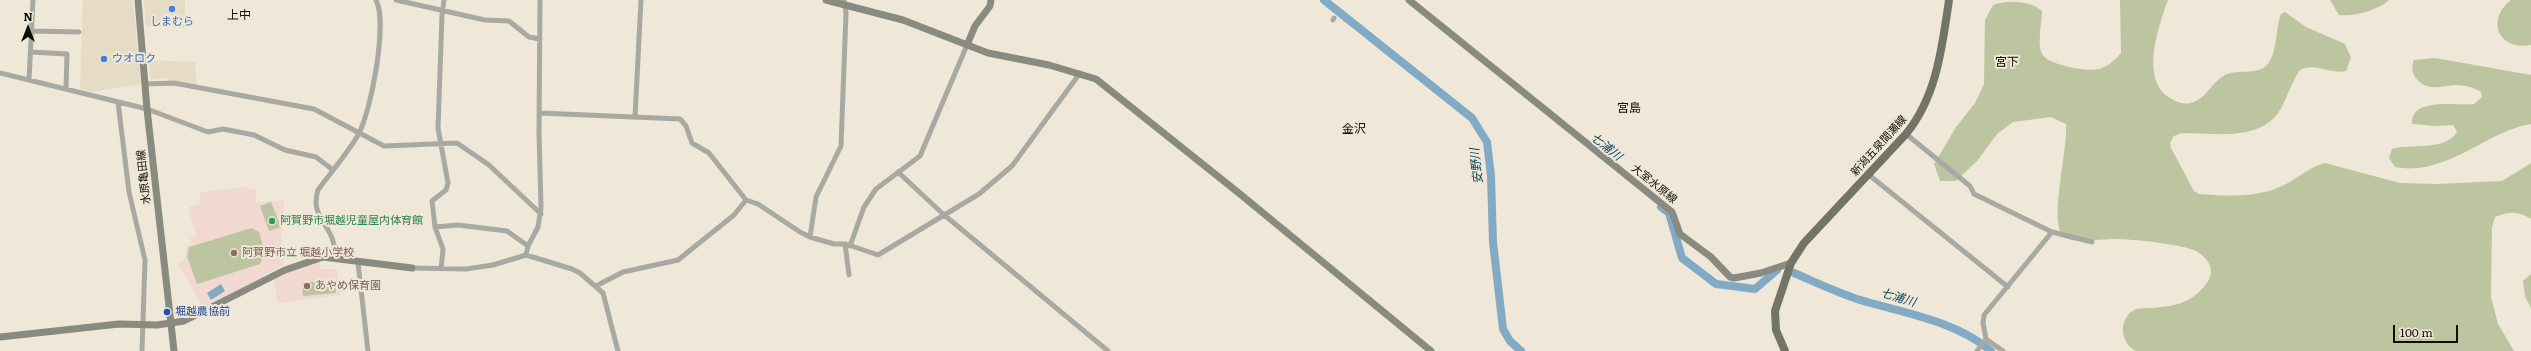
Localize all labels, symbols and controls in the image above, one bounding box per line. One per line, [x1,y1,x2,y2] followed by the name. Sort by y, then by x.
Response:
[167,4,177,14] marker: しまむら
[8,8,48,48] north arrow
[23,8,33,24] text: N
[227,8,251,22] district label: 上中
[150,15,194,29] place label: しまむら
[112,52,156,66] place label: ウオロク
[99,54,109,64] marker: ウオロク
[1995,55,2019,69] district label: 宮下
[1617,101,1641,115] district label: 宮島
[1848,113,1910,179] street label: 新潟五泉間瀬線
[1342,122,1366,136] district label: 金沢
[1587,130,1625,164] water label: 七浦川
[1468,147,1486,185] water label: 安野川
[135,149,153,205] street label: 水原亀田線
[1628,162,1680,206] street label: 大室水原線
[280,214,423,228] place label: 阿賀野市堀越児童屋内体育館
[267,216,277,226] marker: 阿賀野市堀越児童屋内体育館
[242,246,354,260] place label: 阿賀野市立 堀越小学校
[229,248,239,258] marker: 阿賀野市立 堀越小学校
[315,279,381,293] place label: あやめ保育園
[302,281,312,291] marker: あやめ保育園
[1879,286,1917,310] water label: 七浦川
[175,305,230,319] place label: 堀越農協前
[162,307,172,317] marker: 堀越農協前
[2395,317,2460,343] scale bar
[2400,323,2433,341] text: 100 m

